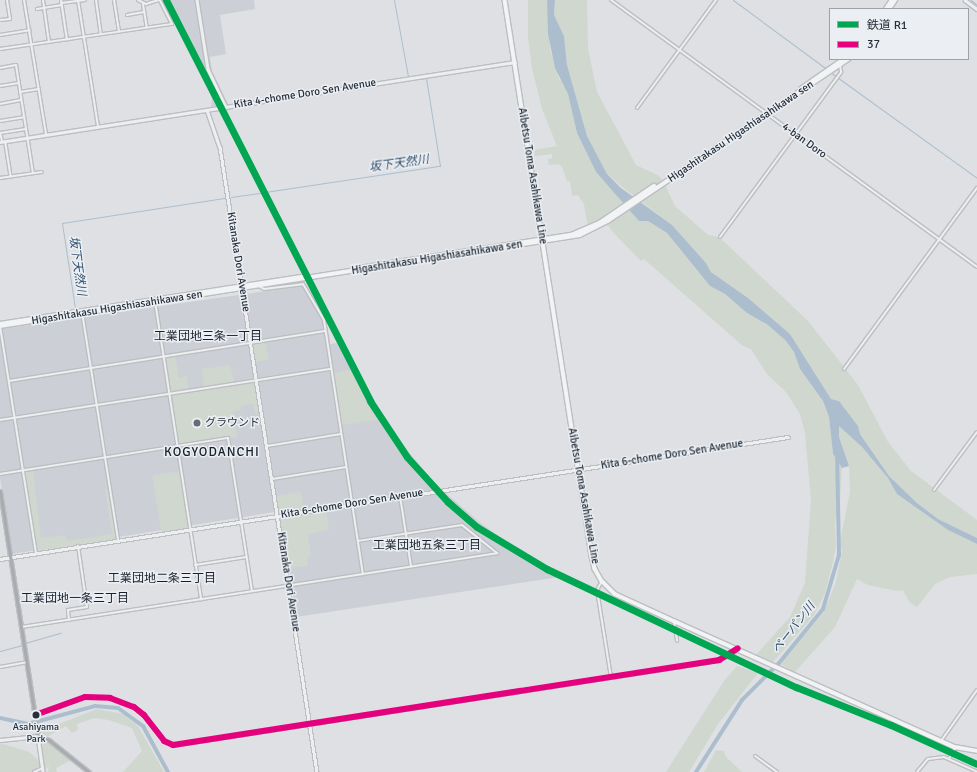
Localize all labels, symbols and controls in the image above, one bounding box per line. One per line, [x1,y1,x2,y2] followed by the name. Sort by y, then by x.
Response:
[829,8,969,60] legend
[867,18,907,33] text: 鉄道 R1
[867,37,880,52] text: 37
[233,76,377,112] street label: Kita 4-chome Doro Sen Avenue
[666,78,816,186] street label: Higashitakasu Higashiasahikawa sen
[515,107,549,245] street label: Aibetsu Toma Asahikawa Line
[779,120,829,162] street label: 4-ban Doro
[368,153,430,175] water label: 坂下天然川
[224,211,252,313] street label: Kitanaka Dori Avenue
[66,235,88,297] water label: 坂下天然川
[351,238,523,278] street label: Higashitakasu Higashiasahikawa sen
[31,288,203,328] street label: Higashitakasu Higashiasahikawa sen
[154,330,262,344] district label: 工業団地三条一丁目
[205,416,260,430] place label: グラウンド
[192,418,202,428] marker: グラウンド
[565,427,601,565] street label: Aibetsu Toma Asahikawa Line
[600,437,744,473] street label: Kita 6-chome Doro Sen Avenue
[164,444,260,460] district label: KOGYODANCHI
[280,486,424,522] street label: Kita 6-chome Doro Sen Avenue
[274,531,302,633] street label: Kitanaka Dori Avenue
[373,539,481,553] district label: 工業団地五条三丁目
[108,572,216,586] district label: 工業団地二条三丁目
[21,592,129,606] district label: 工業団地一条三丁目
[770,600,818,656] water label: ペーパン川
[31,710,41,720] marker: Asahiyama Park
[13,721,59,744] place label: Asahiyama Park

